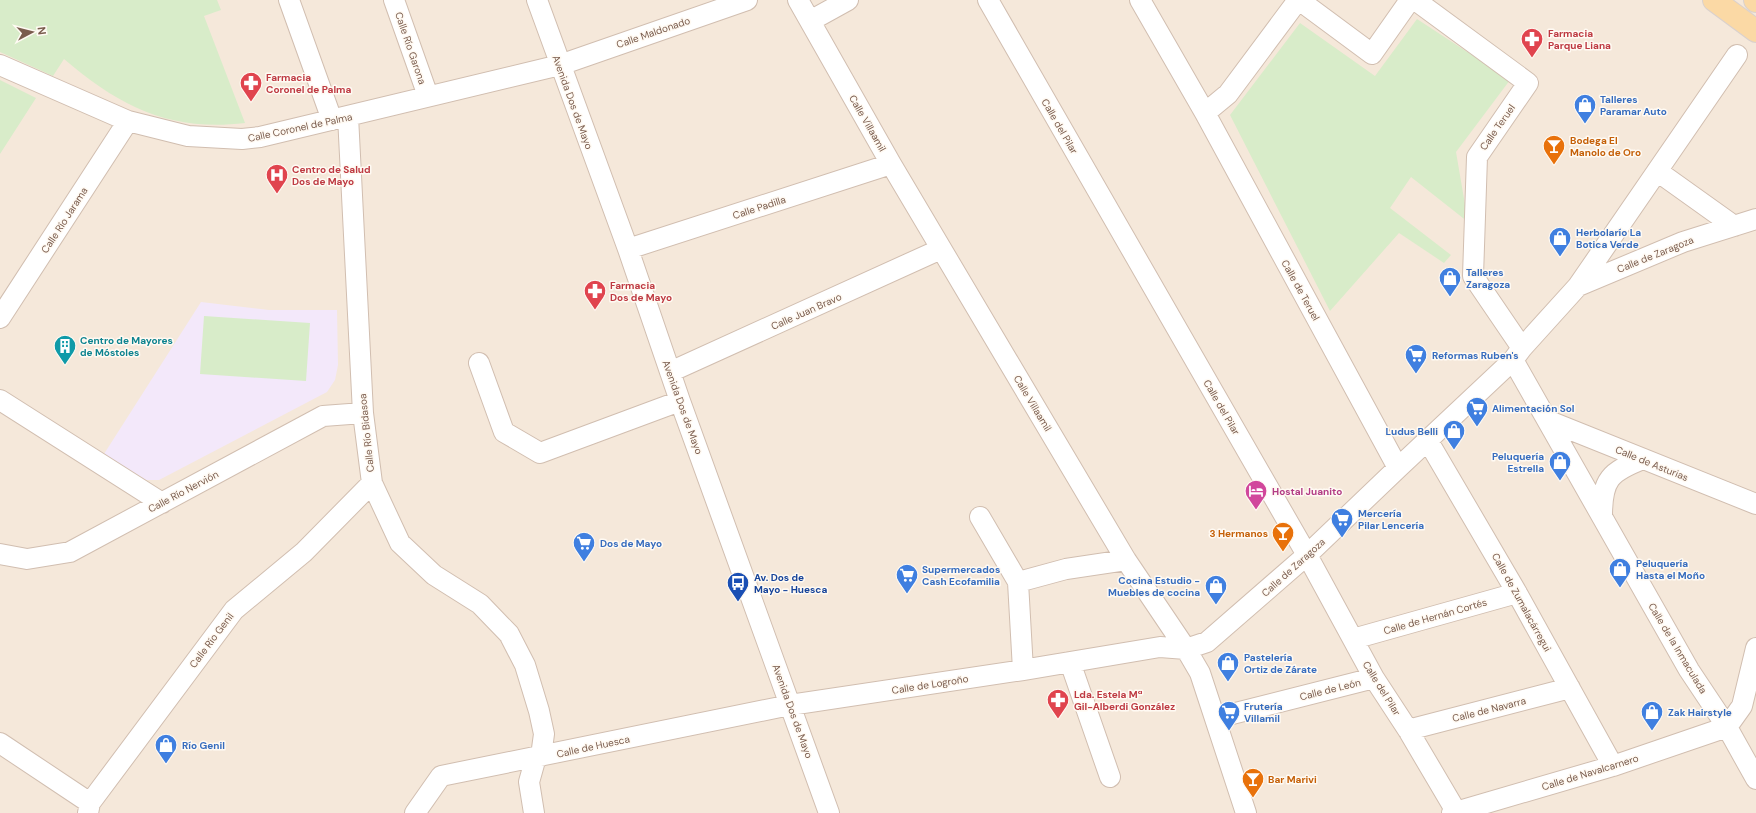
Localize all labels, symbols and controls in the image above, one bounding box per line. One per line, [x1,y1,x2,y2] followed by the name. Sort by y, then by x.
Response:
[392,10,429,86] street label: Calle Río Garona
[12,12,52,52] north arrow
[615,14,692,51] street label: Calle Maldonado
[34,26,49,36] text: N
[1519,26,1545,59] pharmacy icon: Farmacia Parque Liana
[1548,27,1611,52] place label: Farmacia Parque Liana
[549,53,596,151] street label: Avenida Dos de Mayo
[238,70,264,103] pharmacy icon: Farmacia Coronel de Palma
[266,71,351,96] place label: Farmacia Coronel de Palma
[1572,92,1598,125] shop icon: Talleres Paramar Auto
[846,93,889,154] street label: Calle Villaamil
[1600,93,1667,118] place label: Talleres Paramar Auto
[1038,96,1081,157] street label: Calle del Pilar
[1477,102,1518,153] street label: Calle Teruel
[247,110,354,145] street label: Calle Coronel de Palma
[1541,133,1567,166] bar icon: Bodega El Manolo de Oro
[1570,134,1641,159] place label: Bodega El Manolo de Oro
[264,162,290,195] hospital icon: Centro de Salud Dos de Mayo
[292,163,371,188] place label: Centro de Salud Dos de Mayo
[38,185,91,256] street label: Calle Río Jarama
[731,193,787,222] street label: Calle Padilla
[1547,225,1573,258] shop icon: Herbolarío La Botica Verde
[1576,226,1641,251] place label: Herbolarío La Botica Verde
[1615,233,1695,276] street label: Calle de Zaragoza
[1278,257,1323,323] street label: Calle de Teruel
[1437,265,1463,298] shop icon: Talleres Zaragoza
[1466,266,1510,291] place label: Talleres Zaragoza
[582,278,608,311] pharmacy icon: Farmacia Dos de Mayo
[610,279,672,304] place label: Farmacia Dos de Mayo
[769,290,844,333] street label: Calle Juan Bravo
[52,333,78,366] building icon: Centro de Mayores de Móstoles
[80,334,173,359] place label: Centro de Mayores de Móstoles
[1403,342,1429,375] supermarket icon: Reformas Ruben's
[1432,349,1519,362] place label: Reformas Ruben's
[659,358,706,456] street label: Avenida Dos de Mayo
[1011,373,1054,434] street label: Calle Villaamil
[1200,377,1243,438] street label: Calle del Pilar
[356,393,377,473] street label: Calle Río Bidasoa
[1464,395,1490,428] supermarket icon: Alimentación Sol
[1492,402,1575,415] place label: Alimentación Sol
[1441,418,1467,451] shop icon: Ludus Belli
[1385,425,1438,438] place label: Ludus Belli
[1613,443,1690,484] street label: Calle de Asturias
[1547,449,1573,482] shop icon: Peluquería Estrella
[1492,450,1544,475] place label: Peluquería Estrella
[146,467,221,515] street label: Calle Río Nervión
[1243,478,1269,511] hotel icon: Hostal Juanito
[1272,485,1342,498] place label: Hostal Juanito
[1329,506,1355,539] supermarket icon: Mercería Pilar Lencería
[1358,507,1424,532] place label: Mercería Pilar Lencería
[1270,520,1296,553] bar icon: 3 Hermanos
[1210,527,1268,540] place label: 3 Hermanos
[571,530,597,563] supermarket icon: Dos de Mayo
[1259,535,1328,599] street label: Calle de Zaragoza
[600,537,662,550] place label: Dos de Mayo
[1489,551,1554,654] street label: Calle de Zumalacárregui
[1607,556,1633,589] shop icon: Peluquería Hasta el Moño
[1636,557,1705,582] place label: Peluquería Hasta el Moño
[894,562,920,595] supermarket icon: Supermercados Cash Ecofamilia
[922,563,1000,588] place label: Supermercados Cash Ecofamilia
[725,570,751,603] bus stop icon: Av. Dos de Mayo - Huesca
[754,571,827,596] place label: Av. Dos de Mayo - Huesca
[1203,573,1229,606] shop icon: Cocina Estudio - Muebles de cocina
[1108,574,1200,599] place label: Cocina Estudio - Muebles de cocina
[1382,595,1488,637] street label: Calle de Hernán Cortés
[1645,600,1710,696] street label: Calle de la Inmaculada
[186,610,236,670] street label: Calle Río Genil
[1215,650,1241,683] shop icon: Pastelería Ortiz de Zárate
[1244,651,1317,676] place label: Pastelería Ortiz de Zárate
[1360,659,1404,718] street label: Calle del Pilar
[769,662,816,760] street label: Avenida Dos de Mayo
[891,672,969,697] street label: Calle de Logroño
[1298,676,1362,703] street label: Calle de León
[1045,687,1071,720] pharmacy icon: Lda. Estela Mª Gil-Alberdi González
[1074,688,1175,713] place label: Lda. Estela Mª Gil-Alberdi González
[1451,694,1527,725] street label: Calle de Navarra
[1216,699,1242,732] supermarket icon: Frutería Villamil
[1639,699,1665,732] shop icon: Zak Hairstyle
[1244,700,1283,725] place label: Frutería Villamil
[1668,706,1732,719] place label: Zak Hairstyle
[153,732,179,765] shop icon: Río Genil
[555,732,631,761] street label: Calle de Huesca
[182,739,225,752] place label: Río Genil
[1540,752,1640,793] street label: Calle de Navalcarnero
[1240,766,1266,799] bar icon: Bar Marivi
[1268,773,1317,786] place label: Bar Marivi

